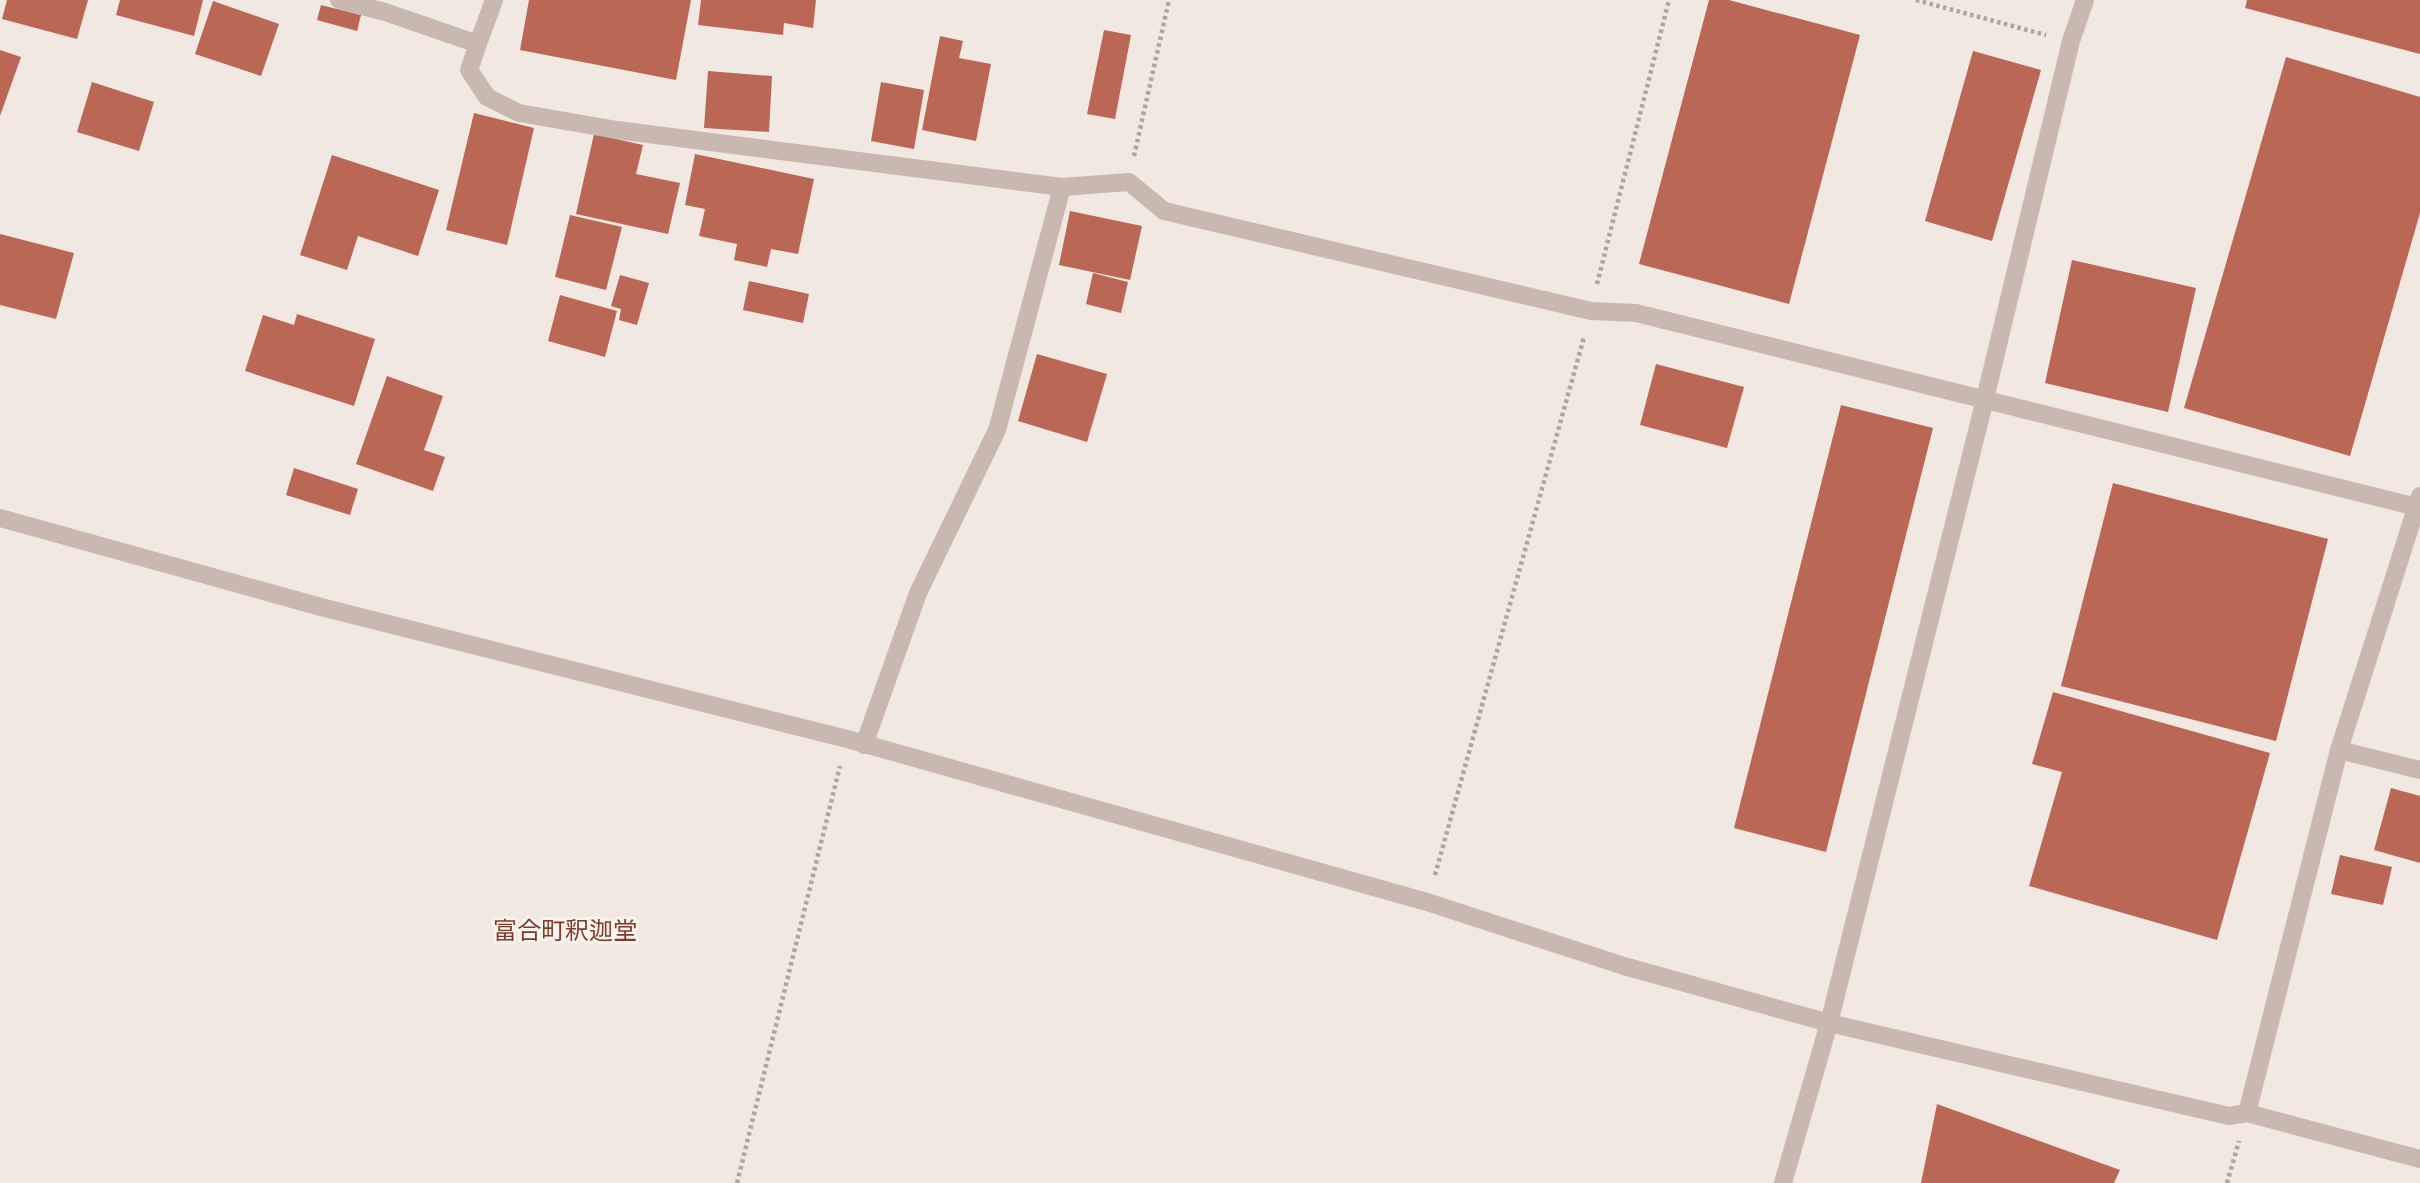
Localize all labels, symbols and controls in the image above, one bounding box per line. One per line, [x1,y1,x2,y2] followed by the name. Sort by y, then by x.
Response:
[493,914,637,947] district label: 富合町釈迦堂

